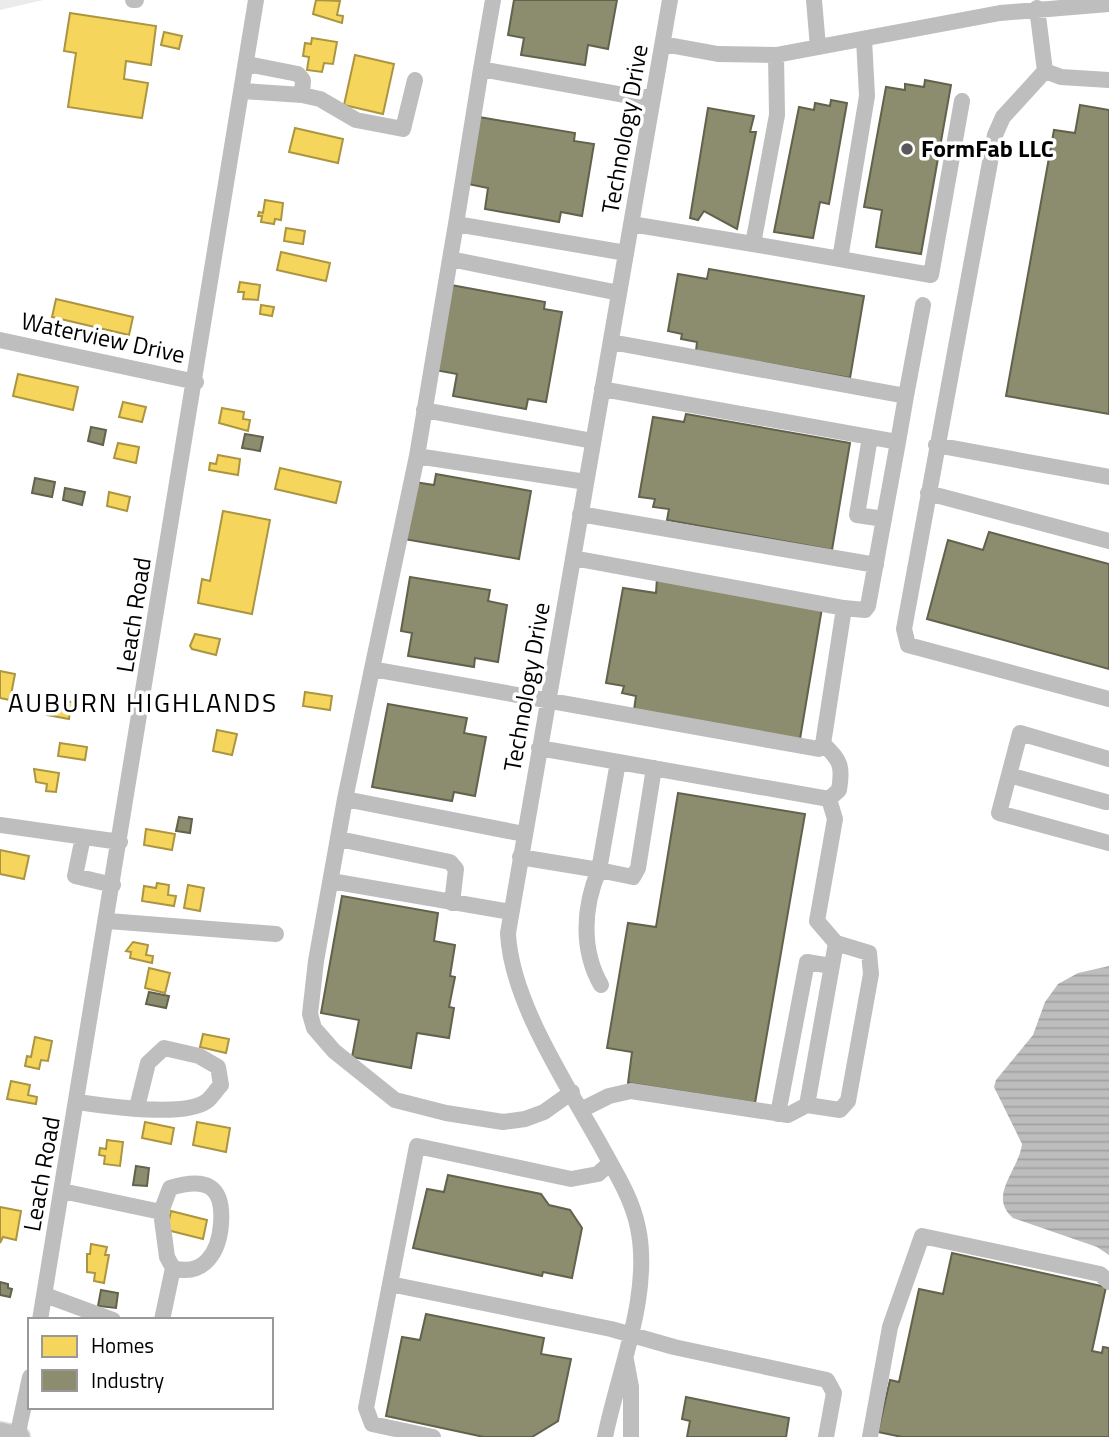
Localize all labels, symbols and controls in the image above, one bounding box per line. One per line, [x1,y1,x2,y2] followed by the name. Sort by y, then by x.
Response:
[591,41,657,216] street label: Technology Drive
[921,130,1054,166] place label: FormFab LLC
[899,141,915,157] marker: FormFab LLC
[18,302,188,372] street label: Waterview Drive
[106,555,160,675] street label: Leach Road
[493,599,559,774] street label: Technology Drive
[8,683,278,722] district label: AUBURN HIGHLANDS
[13,1114,69,1234] street label: Leach Road
[28,1318,273,1409] legend
[91,1329,154,1361] text: Homes
[91,1364,164,1396] text: Industry

